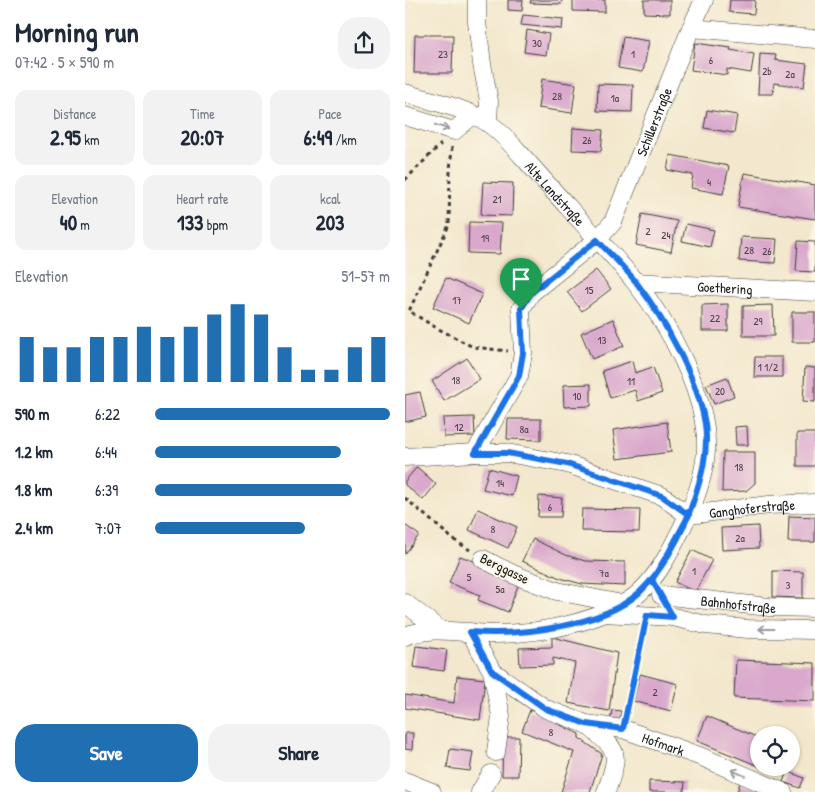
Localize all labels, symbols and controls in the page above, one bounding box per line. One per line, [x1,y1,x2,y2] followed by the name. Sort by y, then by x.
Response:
[15,13,139,51] text: Morning run
[338,17,390,69] button: share
[532,36,542,50] house number: 30
[438,47,448,61] house number: 23
[631,47,635,61] house number: 1
[15,51,114,73] text: 07:42 · 5 × 590 m
[709,53,714,67] house number: 6
[762,64,772,78] house number: 2b
[785,67,795,81] house number: 2a
[631,84,676,158] street label: Schillerstraße
[552,89,562,103] house number: 28
[611,91,620,105] house number: 1a
[53,104,96,123] text: Distance
[190,104,215,123] text: Time
[319,104,342,123] text: Pace
[50,123,81,152] text: 2.95
[181,123,224,152] text: 20:07
[303,123,332,152] text: 6:49
[433,123,449,133] one-way arrow
[81,130,100,149] text: km
[332,130,357,149] text: /km
[582,133,592,147] house number: 26
[521,157,590,230] street label: Alte Landstraße
[707,175,711,189] house number: 4
[52,189,98,208] text: Elevation
[176,189,229,208] text: Heart rate
[320,189,340,208] text: kcal
[492,192,502,206] house number: 21
[60,208,77,237] text: 40
[177,208,203,237] text: 133
[316,208,344,237] text: 203
[77,215,90,234] text: m
[203,215,228,234] text: bpm
[645,224,651,238] house number: 2
[661,228,671,242] house number: 24
[481,231,489,245] house number: 19
[744,243,754,257] house number: 28
[762,244,772,258] house number: 26
[500,258,542,309] pin
[15,265,68,287] text: Elevation
[341,265,390,287] text: 51–57 m
[507,265,535,293] icon: arrive
[697,276,753,299] street label: Goethering
[585,283,594,297] house number: 15
[452,293,462,307] house number: 17
[710,311,720,325] house number: 22
[753,314,763,328] house number: 29
[598,333,607,347] house number: 13
[758,360,778,374] house number: 1 1/2
[452,373,461,387] house number: 18
[627,374,635,388] house number: 11
[715,384,725,398] house number: 20
[573,389,582,403] house number: 10
[15,403,49,425] text: 590 m
[95,403,120,425] text: 6:22
[454,420,464,434] house number: 12
[519,422,529,436] house number: 8a
[15,441,53,463] text: 1.2 km
[95,441,117,463] text: 6:44
[735,460,744,474] house number: 18
[496,476,504,490] house number: 14
[15,479,52,501] text: 1.8 km
[95,479,118,501] text: 6:39
[708,494,796,522] street label: Ganghoferstraße
[548,500,553,514] house number: 6
[15,517,53,539] text: 2.4 km
[95,517,122,539] text: 7:07
[491,522,496,536] house number: 8
[735,531,745,545] house number: 2a
[477,548,533,589] street label: Berggasse
[692,564,696,578] house number: 1
[599,566,610,580] house number: 7a
[467,570,472,584] house number: 5
[786,578,791,592] house number: 3
[496,582,505,596] house number: 5a
[700,590,777,618] street label: Bahnhofstraße
[759,624,775,634] one-way arrow
[652,685,658,699] house number: 2
[15,724,198,782] button: Save
[208,724,390,782] button: Share
[549,725,554,739] house number: 8
[750,726,800,776] map controls
[750,726,800,776] button: locate
[640,727,687,760] street label: Hofmark
[731,767,746,777] one-way arrow

